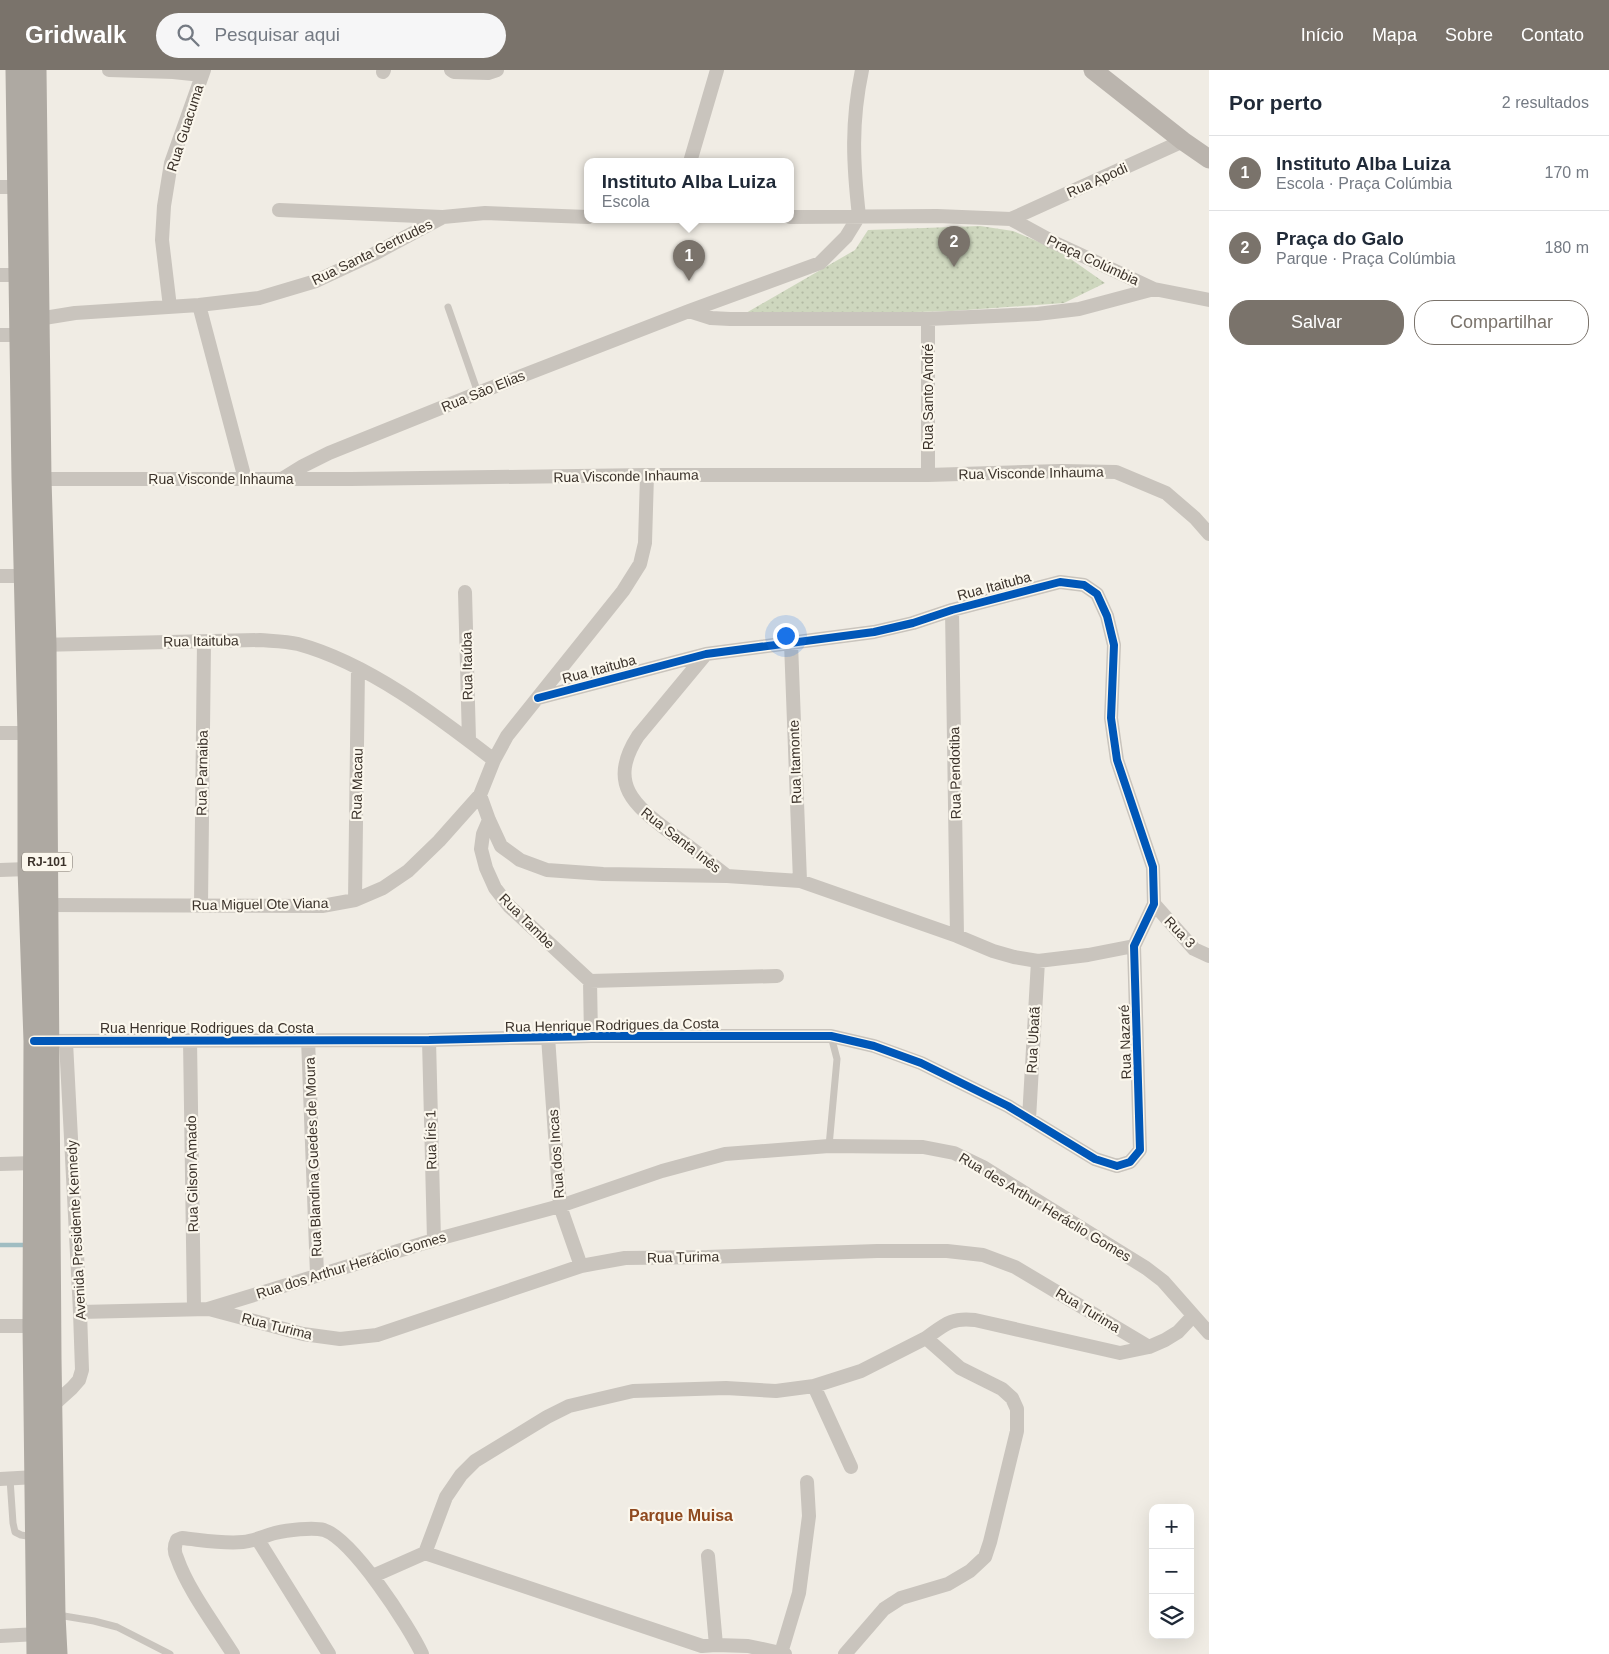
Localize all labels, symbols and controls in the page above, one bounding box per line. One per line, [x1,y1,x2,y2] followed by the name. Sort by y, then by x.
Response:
[156,13,506,58] search box
[25,21,126,48] text: Gridwalk
[174,21,202,49] icon: search
[214,24,340,45] text: Pesquisar aqui
[1301,25,1344,45] text: Início
[1372,25,1417,45] text: Mapa
[1445,25,1493,45] text: Sobre
[1521,25,1584,45] text: Contato
[163,82,207,173] street label: Rua Guacuma
[1229,91,1322,114] text: Por perto
[1502,94,1589,111] text: 2 resultados
[1276,153,1451,174] text: Instituto Alba Luiza
[584,158,794,223] popup
[1064,160,1130,200] street label: Rua Apodi
[1241,164,1249,181] text: 1
[1545,164,1589,181] text: 170 m
[602,171,776,192] text: Instituto Alba Luiza
[1276,175,1452,192] text: Escola · Praça Colúmbia
[602,193,650,210] text: Escola
[309,216,435,288] street label: Rua Santa Gertrudes
[938,226,970,267] pin: 2
[1276,228,1404,249] text: Praça do Galo
[1044,232,1142,288] street label: Praça Colúmbia
[1241,239,1249,256] text: 2
[1545,239,1589,256] text: 180 m
[673,240,705,281] pin: 1
[1276,250,1456,267] text: Parque · Praça Colúmbia
[1229,300,1404,345] button: Salvar
[1414,300,1589,345] button: Compartilhar
[920,343,936,450] street label: Rua Santo André
[439,367,527,415] street label: Rua Sāo Elias
[958,464,1104,482] street label: Rua Visconde Inhauma
[553,467,699,485] street label: Rua Visconde Inhauma
[148,471,294,487] street label: Rua Visconde Inhauma
[955,568,1033,603] street label: Rua Itaituba
[773,623,799,649] your location
[458,631,476,700] street label: Rua Itaúba
[163,632,239,650] street label: Rua Itaituba
[560,651,638,686] street label: Rua Itaituba
[786,720,804,804] street label: Rua Itamonte
[946,726,964,819] street label: Rua Pendotiba
[193,730,211,816] street label: Rua Parnaiba
[348,748,366,820] street label: Rua Macau
[638,804,724,876] street label: Rua Santa Inês
[22,852,72,872] road number: RJ-101
[496,890,558,952] street label: Rua Tambe
[192,895,329,913] street label: Rua Miguel Ote Viana
[1161,913,1199,951] street label: Rua 3
[1116,1004,1134,1080] street label: Rua Nazaré
[1023,1006,1043,1074] street label: Rua Ubatã
[505,1015,719,1035] street label: Rua Henrique Rodrigues da Costa
[100,1020,314,1036] street label: Rua Henrique Rodrigues da Costa
[302,1057,324,1257] street label: Rua Blandina Guedes de Moura
[545,1109,567,1199] street label: Rua dos Incas
[422,1110,440,1170] street label: Rua Íris 1
[183,1115,201,1232] street label: Rua Gilson Amado
[63,1140,89,1320] street label: Avenida Presidente Kennedy
[956,1149,1134,1265] street label: Rua des Arthur Heráclio Gomes
[254,1228,448,1302] street label: Rua dos Arthur Heráclio Gomes
[647,1248,720,1266] street label: Rua Turima
[1053,1285,1123,1336] street label: Rua Turima
[240,1309,314,1343] street label: Rua Turima
[1149,1504,1194,1639] map controls
[1149,1504,1194,1549] button: +
[629,1507,733,1524] district label: Parque Muisa
[1149,1549,1194,1594] button: −
[1149,1594,1194,1639] button: layers

